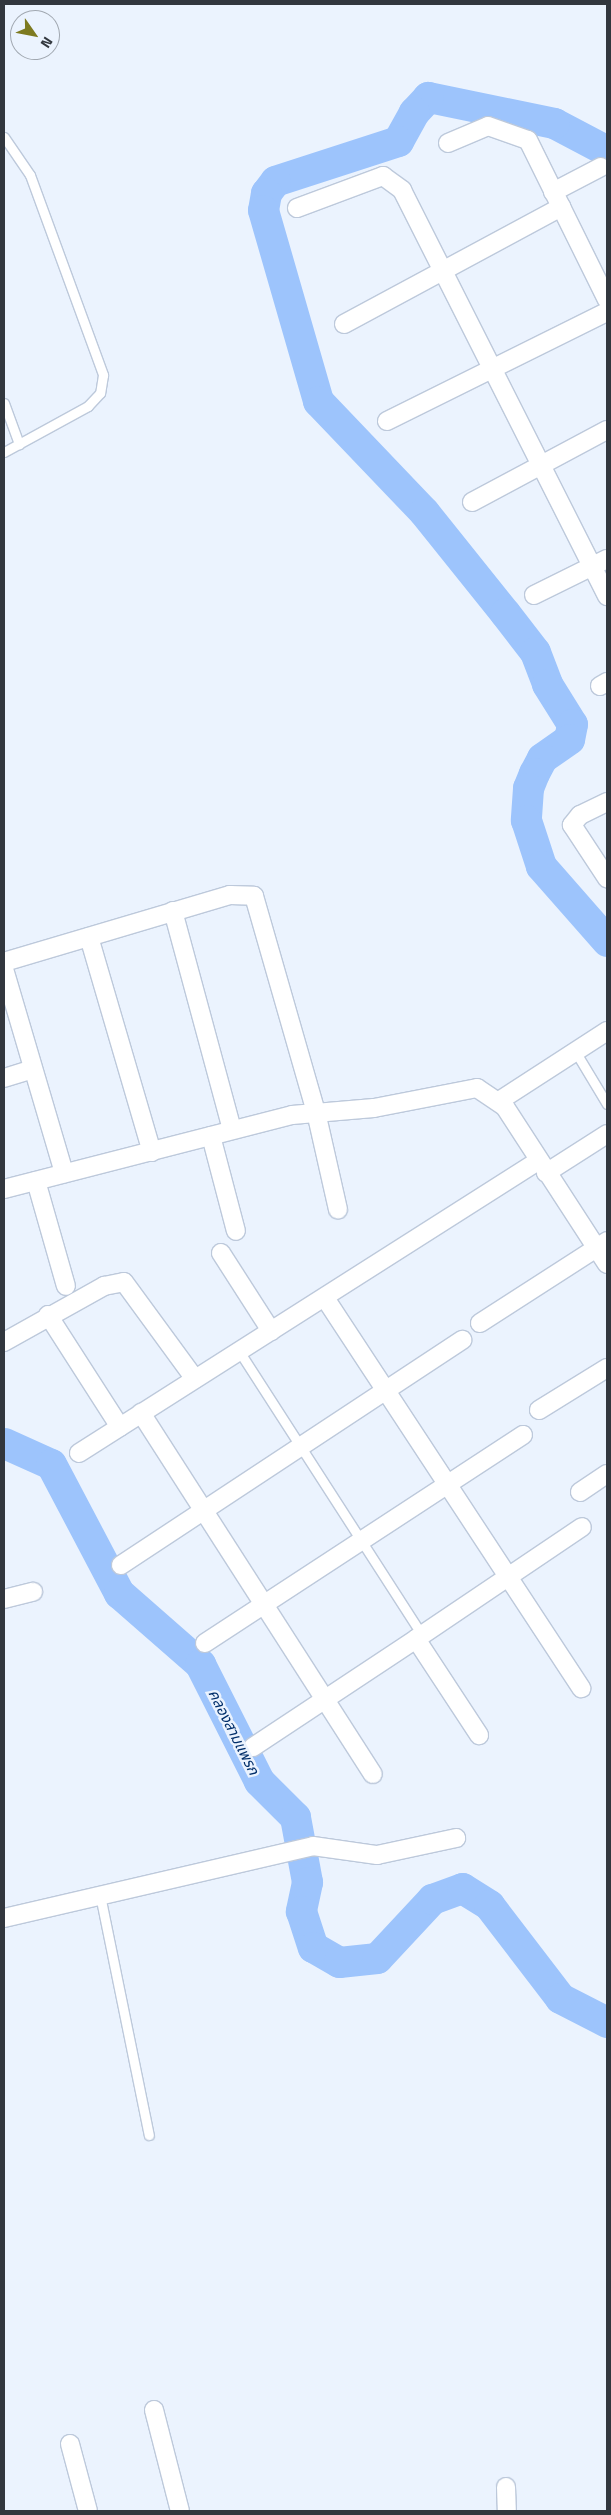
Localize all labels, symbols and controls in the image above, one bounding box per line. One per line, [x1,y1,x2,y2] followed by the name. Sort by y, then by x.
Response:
[10,10,60,60] north arrow
[36,33,59,53] text: N
[205,1686,263,1778] water label: คลองสามแพรก

